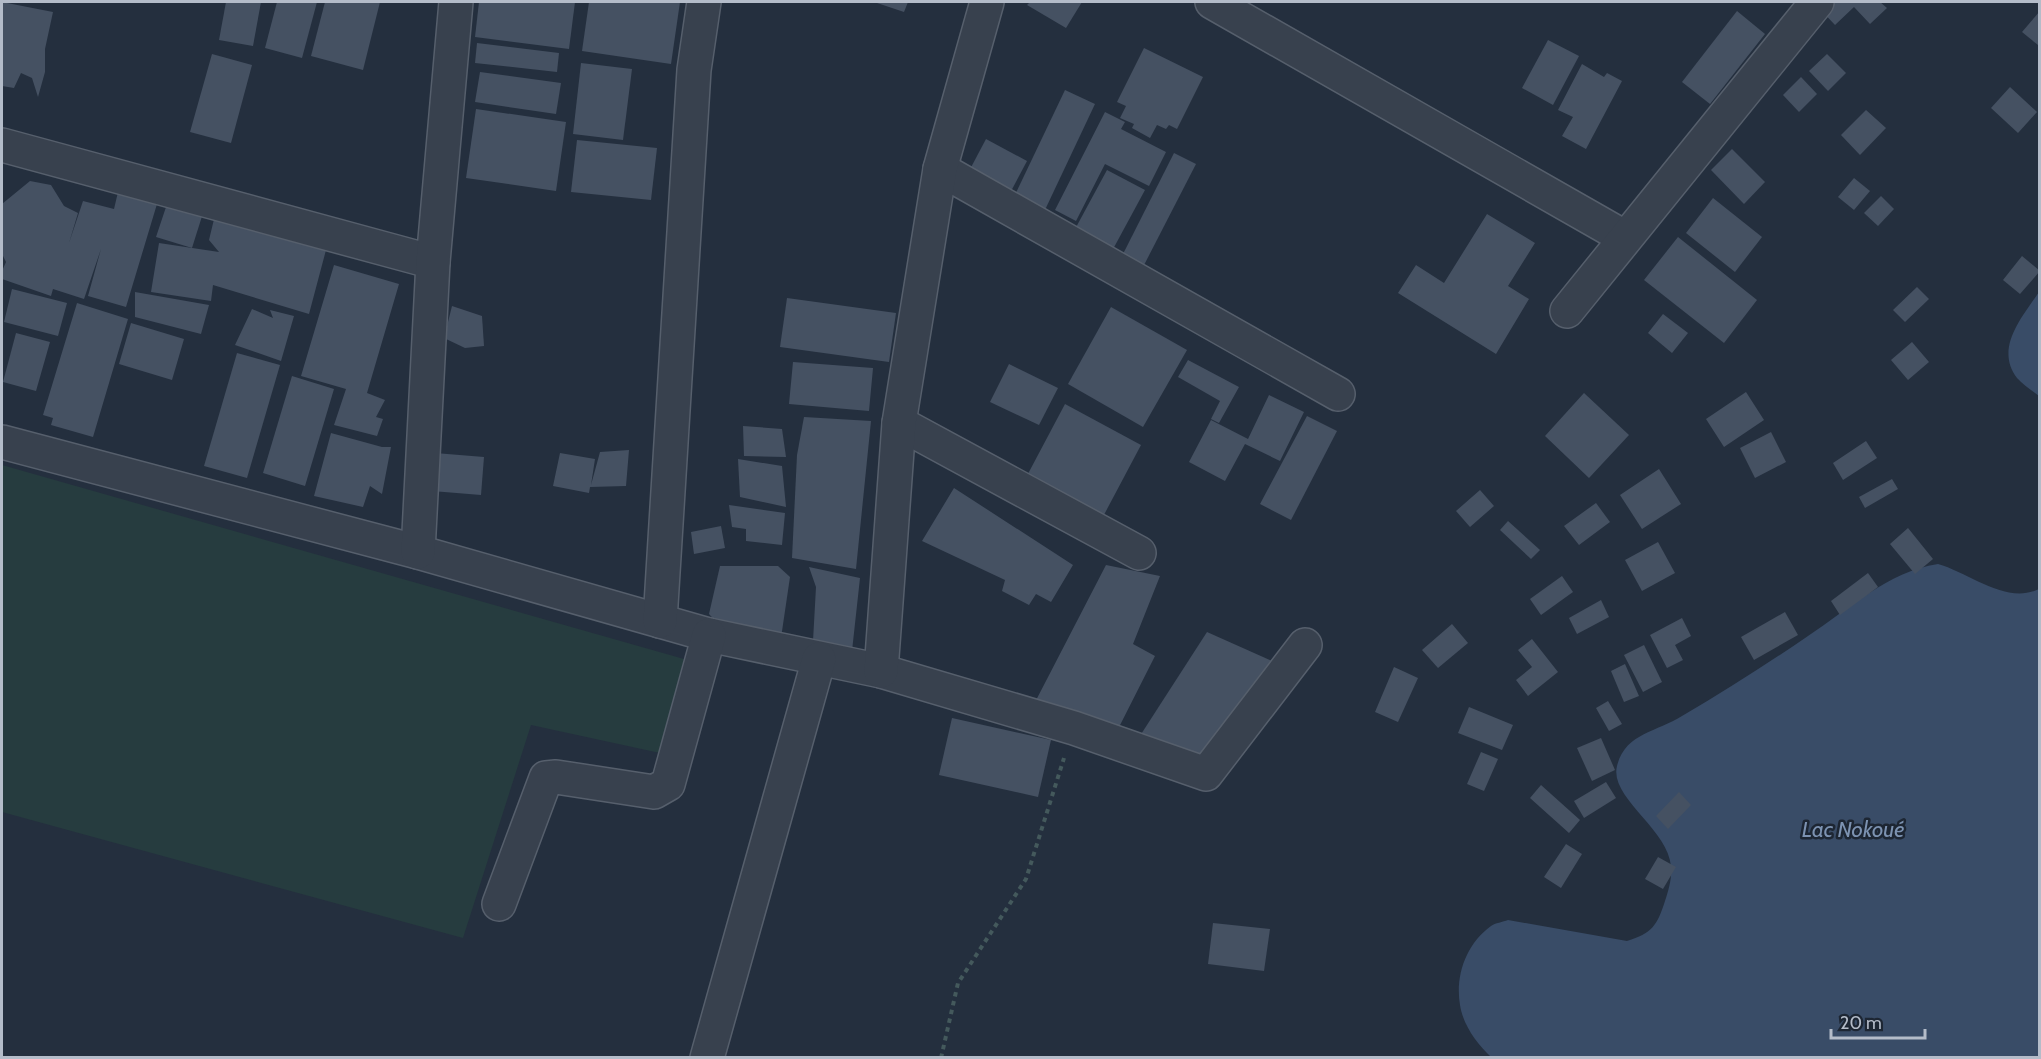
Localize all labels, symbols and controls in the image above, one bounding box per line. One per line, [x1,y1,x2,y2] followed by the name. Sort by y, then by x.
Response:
[1802,816,1904,843] water label: Lac Nokoué
[1831,1002,1926,1040] scale bar
[1840,1012,1882,1034] text: 20 m

